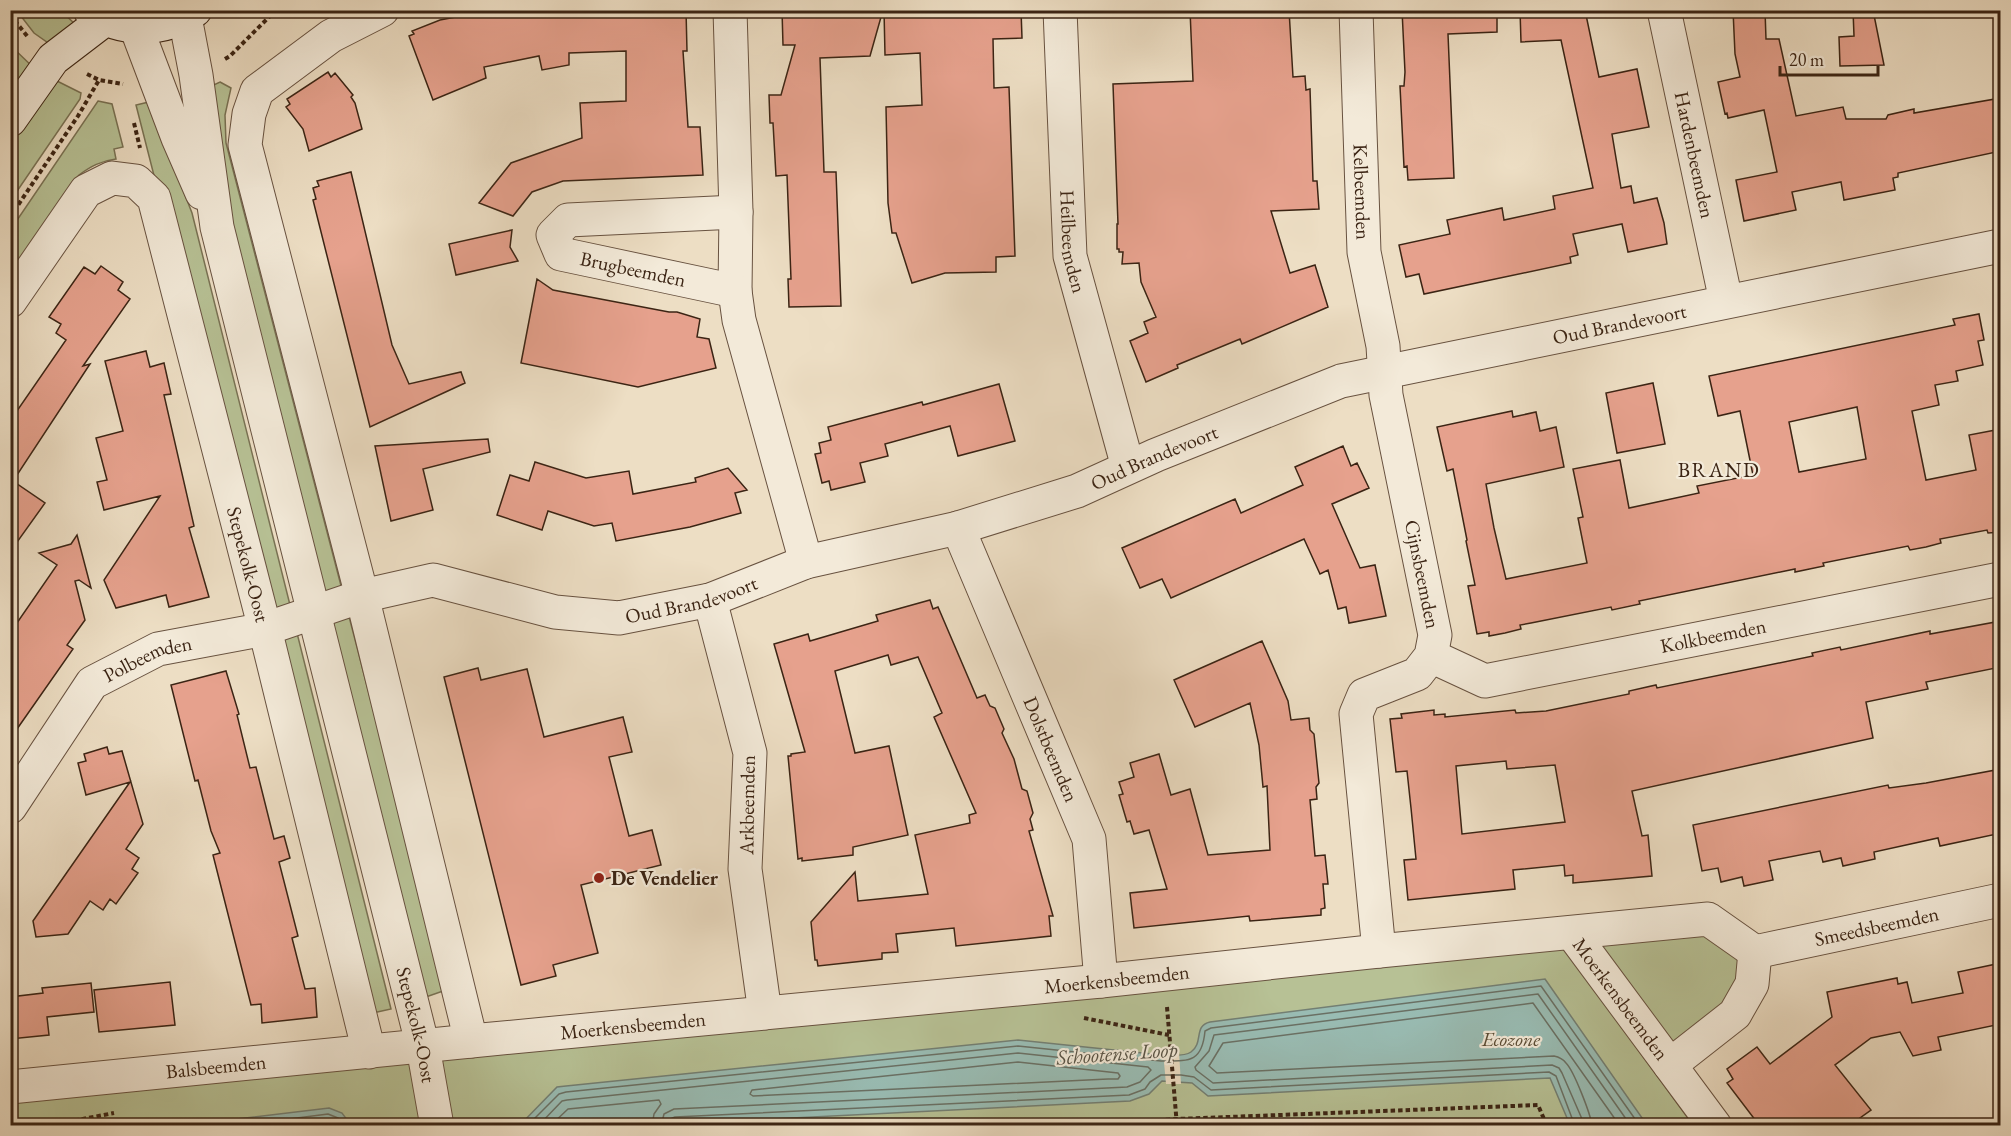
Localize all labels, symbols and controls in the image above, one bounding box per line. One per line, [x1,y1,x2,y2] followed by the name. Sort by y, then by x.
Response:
[1780,39,1878,77] scale bar
[1789,48,1824,71] text: 20 m
[1669,89,1721,221] street label: Hardenbeemden
[1347,143,1377,241] street label: Kelbeemden
[1054,190,1093,296] street label: Heilbeemden
[578,245,689,293] street label: Brugbeemden
[1550,297,1689,350] street label: Oud Brandevoort
[1086,418,1222,496] street label: Oud Brandevoort
[1678,456,1760,483] district label: BRAND
[221,504,276,626] street label: Stepekolk-Oost
[1399,517,1446,631] street label: Cijnsbeemden
[623,569,762,629] street label: Oud Brandevoort
[1658,613,1769,659] street label: Kolkbeemden
[99,630,194,688] street label: Polbeemden
[1017,692,1085,806] street label: Dolstbeemden
[733,755,761,856] street label: Arkbeemden
[611,865,719,891] place label: De Vendelier
[592,871,606,885] marker: De Vendelier
[1812,900,1942,952] street label: Smeedsbeemden
[1567,932,1675,1066] street label: Moerkensbeemden
[1043,958,1191,999] street label: Moerkensbeemden
[390,964,442,1086] street label: Stepekolk-Oost
[559,1006,707,1045] street label: Moerkensbeemden
[1481,1026,1540,1052] park label: Ecozone
[1055,1035,1179,1071] water label: Schootense Loop
[165,1048,268,1084] street label: Balsbeemden

